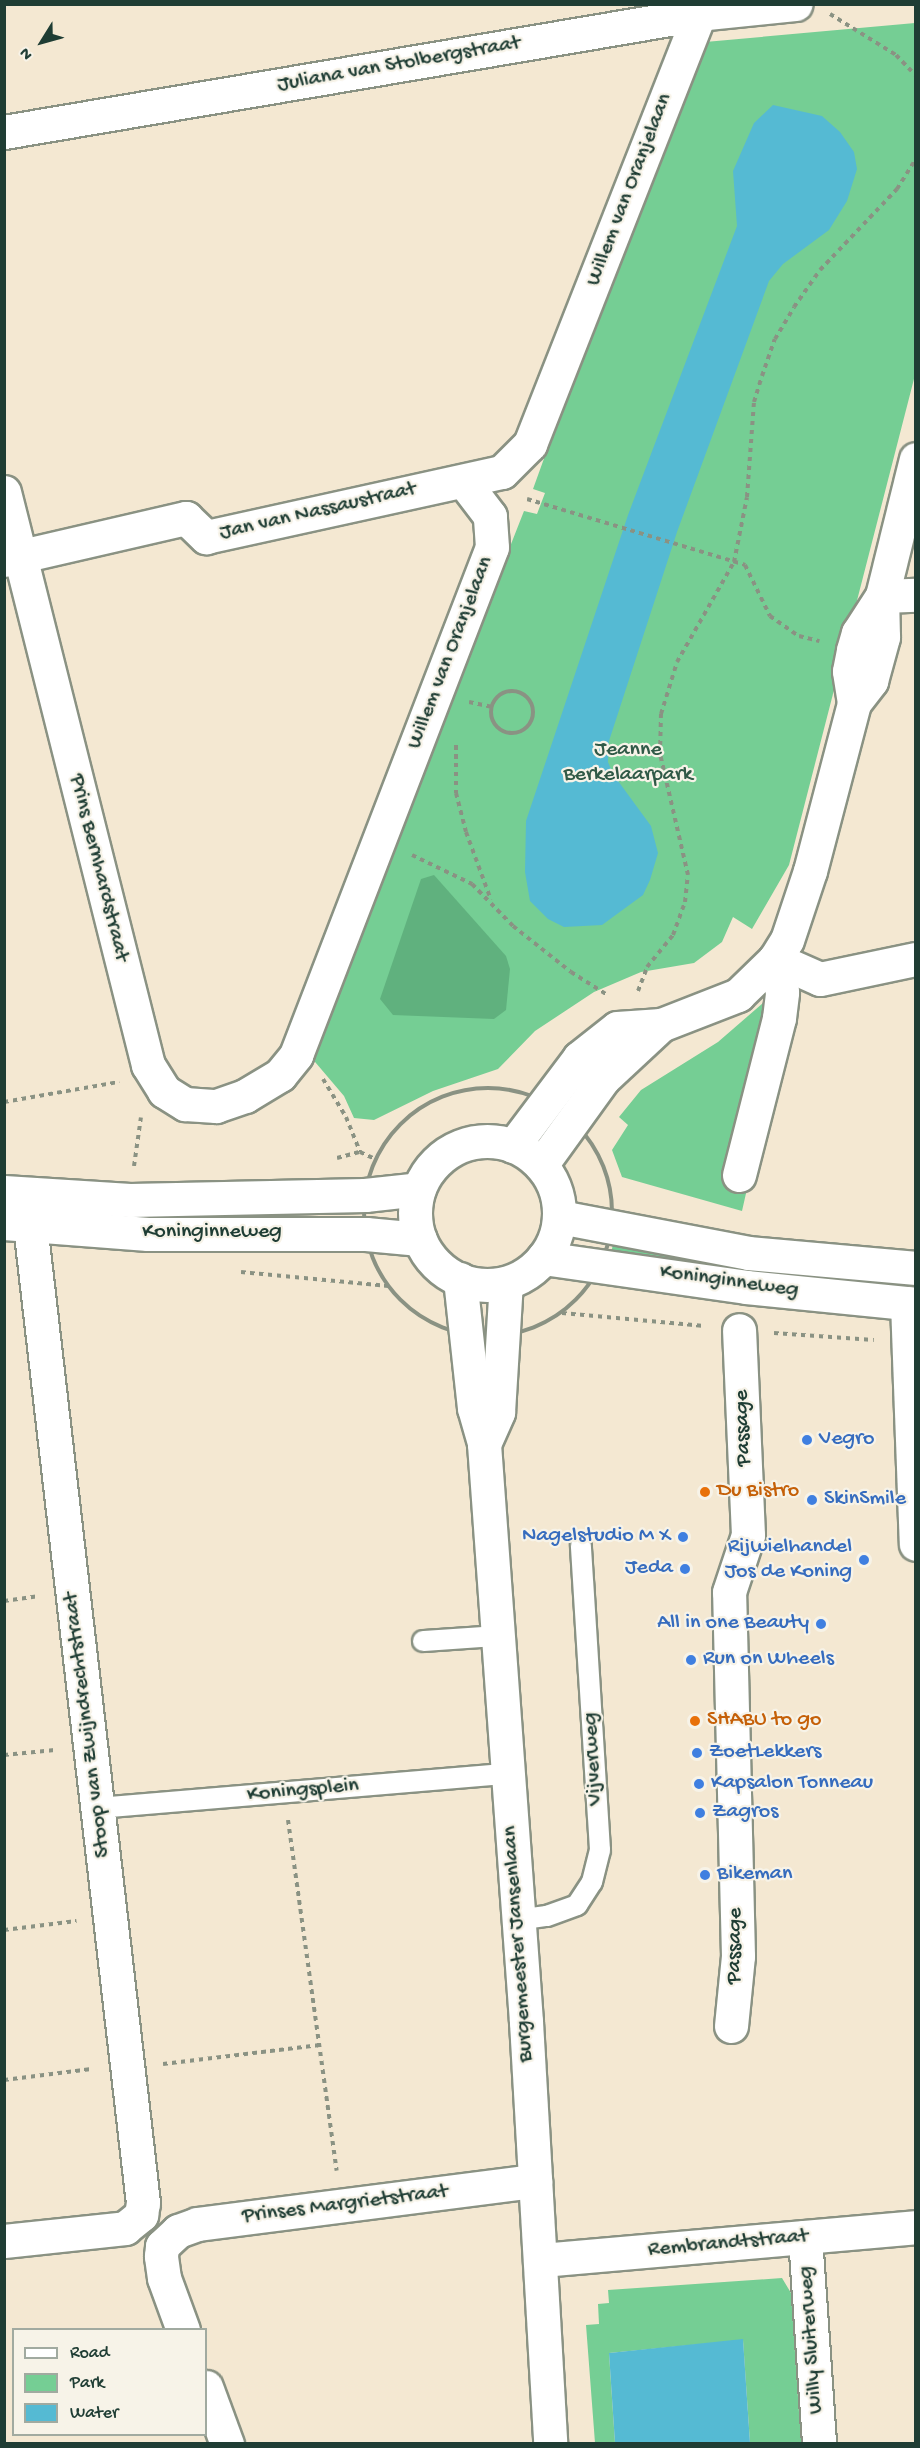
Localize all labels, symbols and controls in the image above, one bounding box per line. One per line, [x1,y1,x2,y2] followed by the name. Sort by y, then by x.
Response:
[12,12,72,72] north arrow
[275,31,523,99] street label: Juliana van Stolbergstraat
[16,43,38,63] text: N
[581,90,679,290] street label: Willem van Oranjelaan
[217,477,419,547] street label: Jan van Nassaustraat
[402,553,500,753] street label: Willem van Oranjelaan
[563,737,693,788] park label: Jeanne Berkelaarpark
[62,772,134,964] street label: Prins Bernhardstraat
[142,1220,282,1246] street label: Koninginneweg
[658,1259,800,1305] street label: Koninginneweg
[729,1389,759,1467] street label: Passage
[819,1427,874,1453] place label: Vegro
[800,1433,814,1447] marker: Vegro
[717,1479,799,1505] place label: Du Bistro
[698,1485,712,1499] marker: Du Bistro
[824,1487,906,1513] place label: SkinSmile
[805,1493,819,1507] marker: SkinSmile
[522,1524,671,1550] place label: Nagelstudio M X
[676,1530,690,1544] marker: Nagelstudio M X
[724,1534,852,1586] place label: Rijwielhandel Jos de Koning
[857,1553,871,1567] marker: Rijwielhandel Jos de Koning
[625,1556,673,1582] place label: Jeda
[678,1562,692,1576] marker: Jeda
[59,1591,117,1859] street label: Stoop van Zwijndrechtstraat
[657,1611,809,1637] place label: All in one Beauty
[814,1617,828,1631] marker: All in one Beauty
[703,1647,834,1673] place label: Run on Wheels
[684,1653,698,1667] marker: Run on Wheels
[707,1708,821,1734] place label: SHABU to go
[578,1712,610,1806] street label: Vijverweg
[688,1714,702,1728] marker: SHABU to go
[709,1740,821,1766] place label: ZoetLekkers
[690,1746,704,1760] marker: ZoetLekkers
[711,1771,873,1797] place label: Kapsalon Tonneau
[246,1773,360,1809] street label: Koningsplein
[692,1777,706,1791] marker: Kapsalon Tonneau
[712,1800,778,1826] place label: Zagros
[693,1806,707,1820] marker: Zagros
[498,1825,540,2063] street label: Burgemeester Jansenlaan
[717,1862,792,1888] place label: Bikeman
[698,1868,712,1882] marker: Bikeman
[722,1907,750,1985] street label: Passage
[241,2179,449,2231] street label: Prinses Margrietstraat
[647,2224,809,2264] street label: Rembrandtstraat
[794,2265,830,2415] street label: Willy Sluiterweg
[12,2328,207,2436] legend
[70,2343,109,2364] text: Road
[70,2373,104,2394] text: Park
[70,2403,118,2424] text: Water

